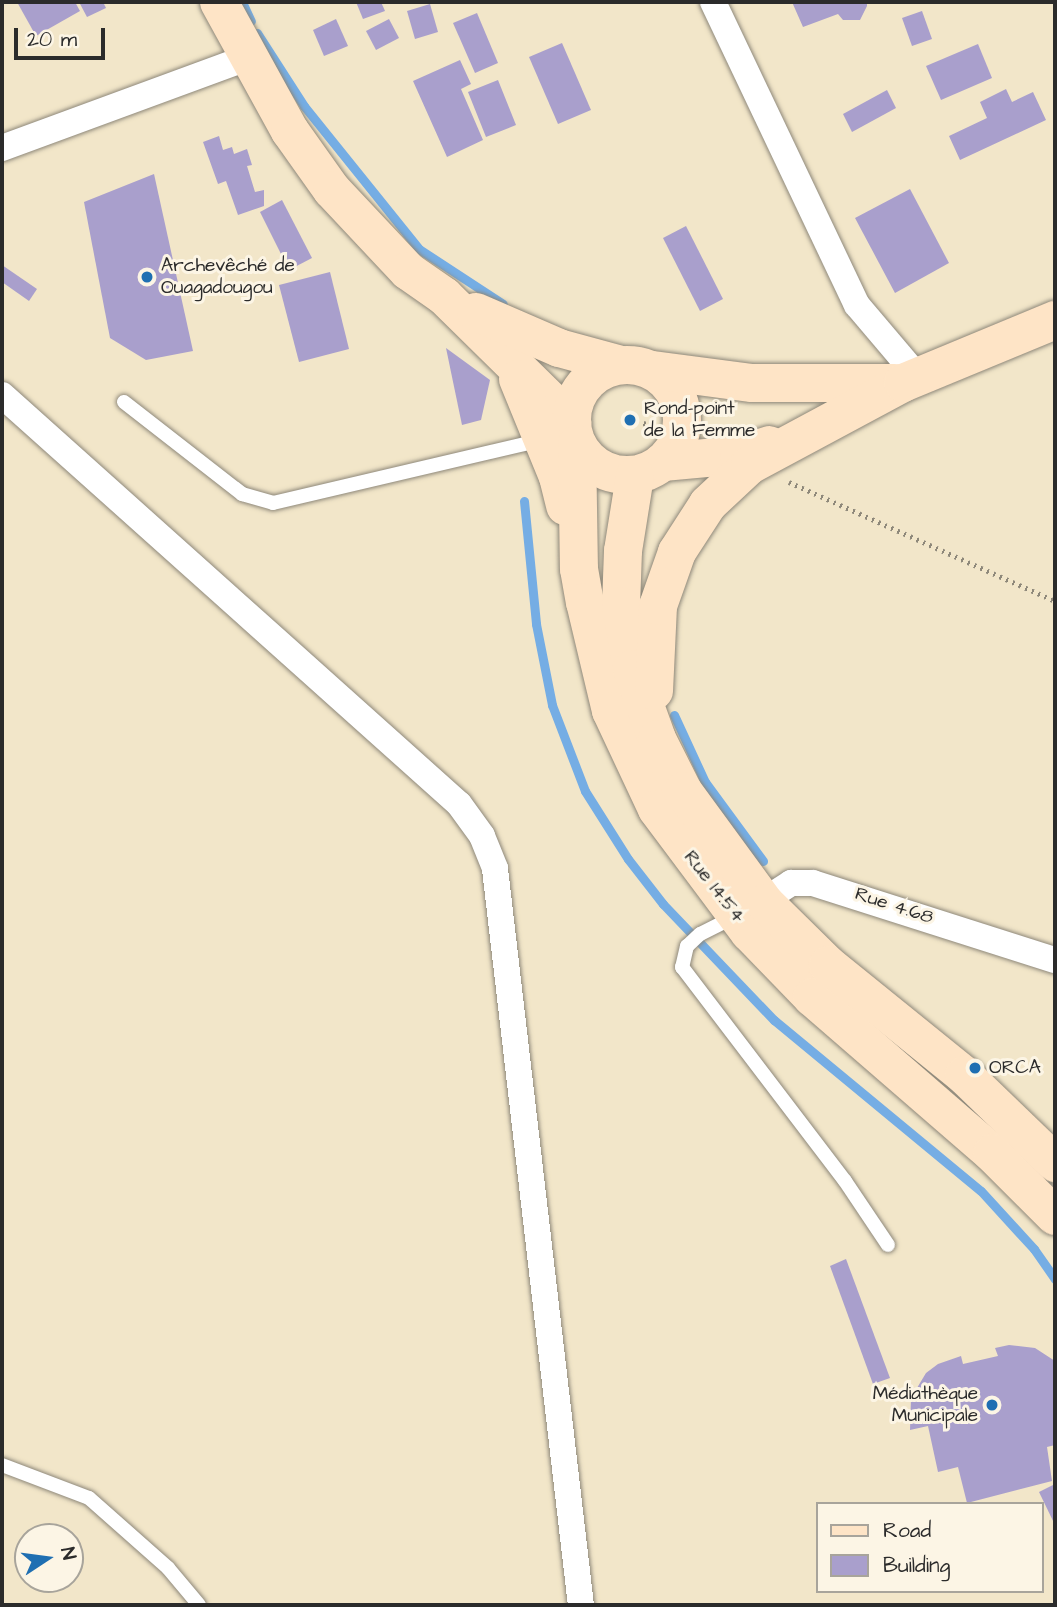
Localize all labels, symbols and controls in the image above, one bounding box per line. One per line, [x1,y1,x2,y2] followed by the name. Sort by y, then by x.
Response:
[18,14,108,58] scale bar
[27,25,77,54] text: 20 m
[161,255,295,299] place label: Archevêché de Ouagadougou
[139,269,155,285] marker: Archevêché de Ouagadougou
[644,398,755,442] place label: Rond-point de la Femme
[622,412,638,428] marker: Rond-point de la Femme
[679,846,749,928] street label: Rue 14.54
[852,883,936,929] street label: Rue 4.68
[989,1057,1041,1079] place label: ORCA
[967,1060,983,1076] marker: ORCA
[873,1383,978,1427] place label: Médiathèque Municipale
[984,1397,1000,1413] marker: Médiathèque Municipale
[816,1502,1043,1593] legend
[883,1516,931,1545] text: Road
[14,1523,84,1593] north arrow
[54,1545,82,1562] text: N
[883,1551,950,1580] text: Building

